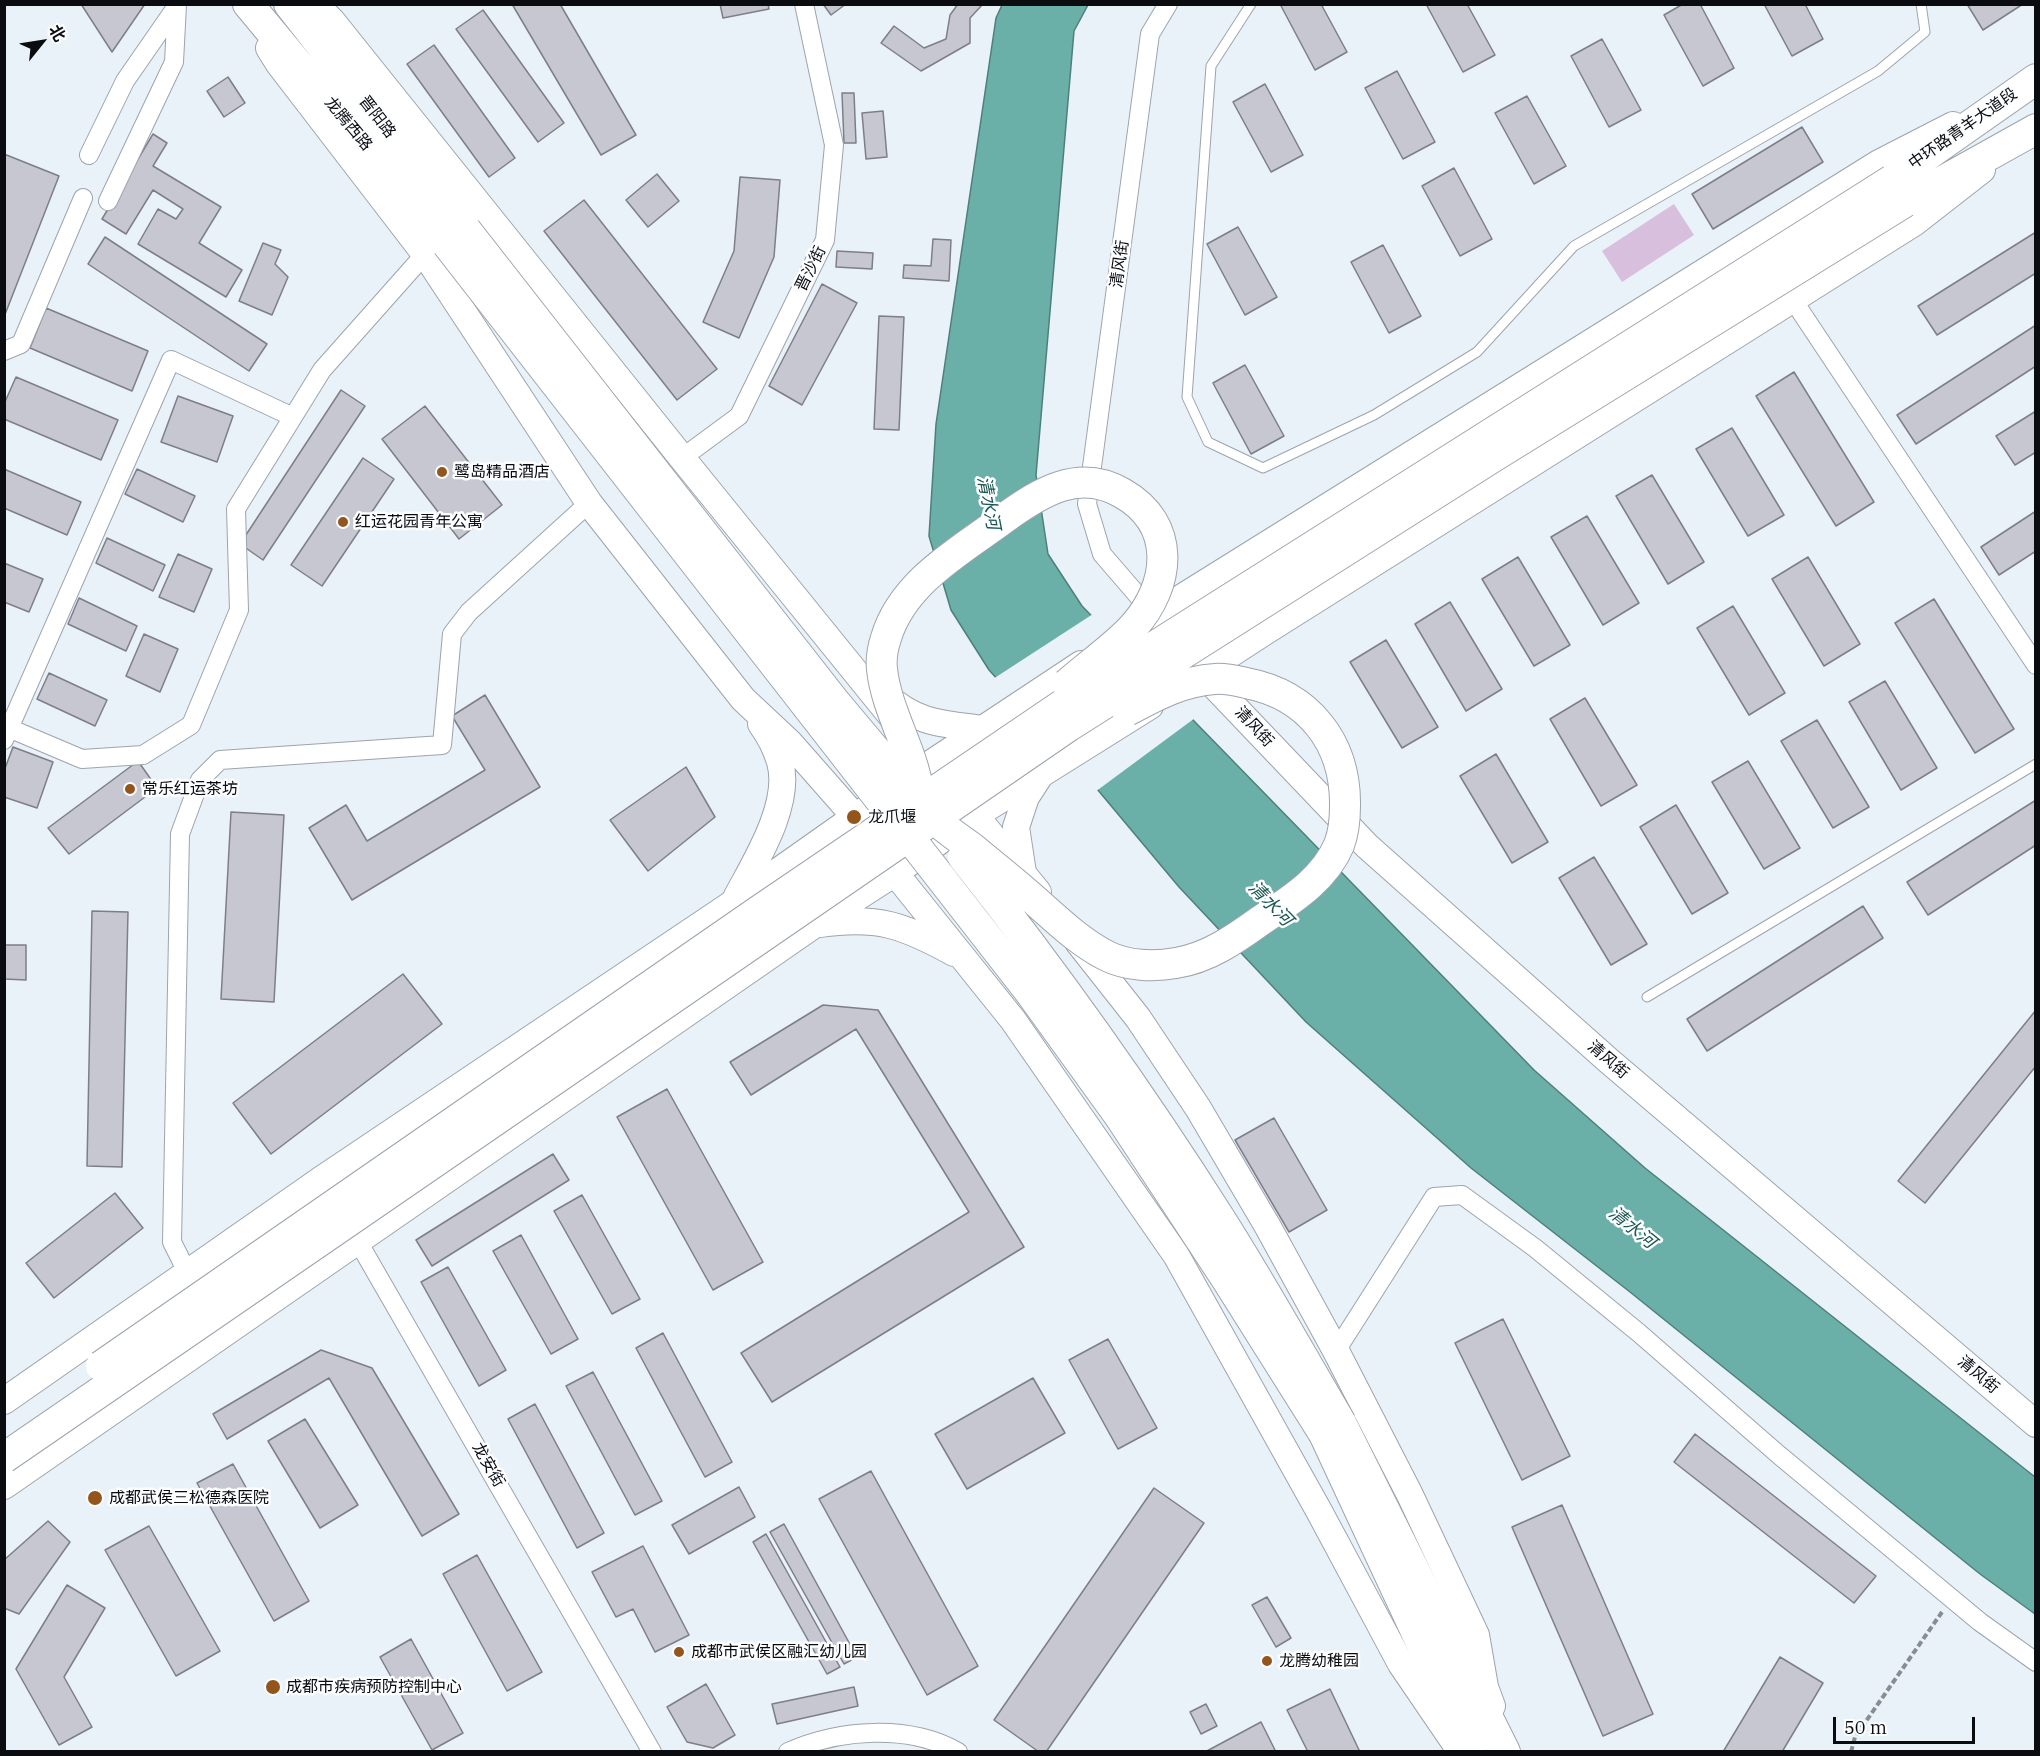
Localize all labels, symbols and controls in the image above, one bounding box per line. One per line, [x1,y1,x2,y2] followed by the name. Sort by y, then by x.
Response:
[12,12,72,72] north arrow
[45,21,70,45] text: 北
[1905,84,2021,174] street label: 中环路青羊大道段
[355,92,399,142] street label: 晋阳路
[320,93,376,155] street label: 龙腾西路
[1107,239,1133,289] street label: 清风街
[792,243,830,295] street label: 晋沙街
[454,462,550,482] place label: 鹭岛精品酒店
[435,465,449,479] marker: 鹭岛精品酒店
[972,474,1004,532] water label: 清水河
[355,512,483,532] place label: 红运花园青年公寓
[336,515,350,529] marker: 红运花园青年公寓
[1231,703,1277,751] street label: 清风街
[142,779,238,799] place label: 常乐红运茶坊
[123,782,137,796] marker: 常乐红运茶坊
[868,807,916,827] place label: 龙爪堰
[845,808,863,826] marker: 龙爪堰
[1243,877,1297,931] water label: 清水河
[1584,1037,1632,1083] street label: 清风街
[1604,1203,1660,1253] water label: 清水河
[1953,1352,2003,1398] street label: 清风街
[468,1439,508,1491] street label: 龙安街
[109,1488,269,1508] place label: 成都武侯三松德森医院
[86,1489,104,1507] marker: 成都武侯三松德森医院
[691,1642,867,1662] place label: 成都市武侯区融汇幼儿园
[672,1645,686,1659] marker: 成都市武侯区融汇幼儿园
[1279,1651,1359,1671] place label: 龙腾幼稚园
[1260,1654,1274,1668] marker: 龙腾幼稚园
[286,1677,462,1697] place label: 成都市疾病预防控制中心
[264,1678,282,1696] marker: 成都市疾病预防控制中心
[1836,1705,1978,1743] scale bar
[1844,1716,1887,1739] text: 50 m

